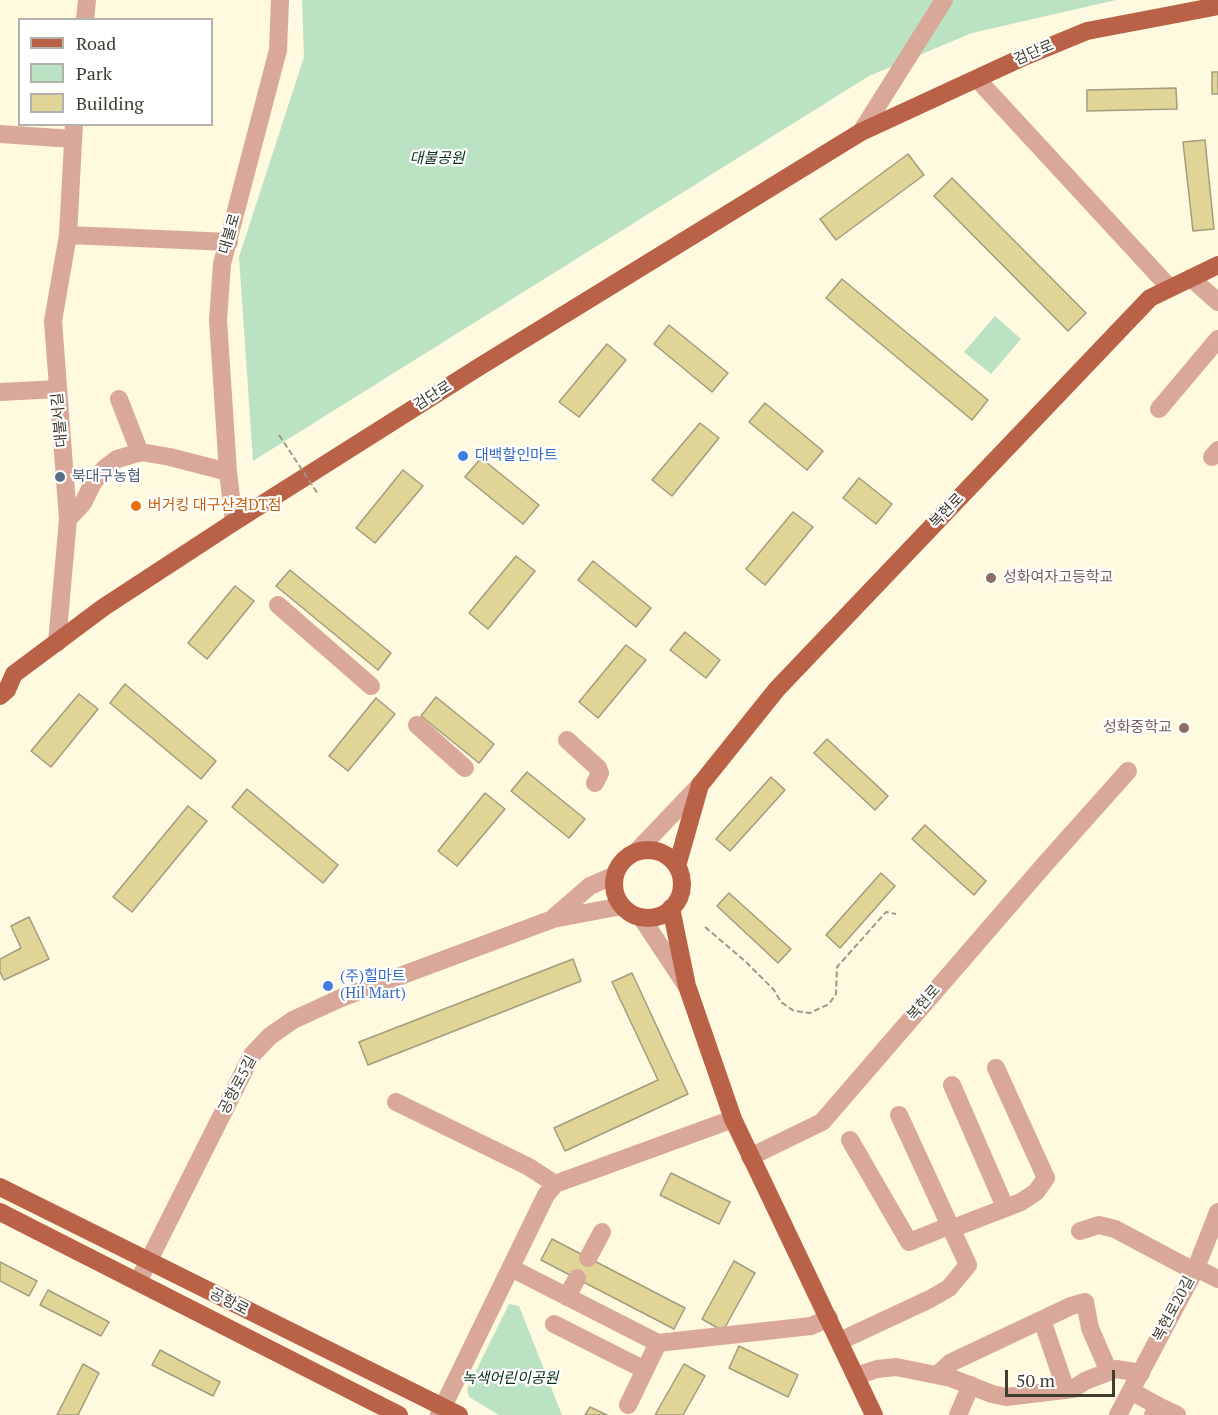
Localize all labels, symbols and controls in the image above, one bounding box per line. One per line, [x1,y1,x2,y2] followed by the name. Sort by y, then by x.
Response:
[18,18,213,126] legend
[76,31,116,55] text: Road
[1011,37,1057,69] street label: 검단로
[76,61,112,85] text: Park
[76,91,144,115] text: Building
[409,150,465,168] park label: 대불공원
[216,212,244,256] street label: 대불로
[411,377,455,415] street label: 검단로
[49,392,71,448] street label: 대불서길
[475,447,558,465] place label: 대백할인마트
[456,449,470,463] marker: 대백할인마트
[72,468,141,486] place label: 북대구농협
[53,470,67,484] marker: 북대구농협
[926,490,968,532] street label: 복현로
[148,497,282,515] place label: 버거킹 대구산격DT점
[129,499,143,513] marker: 버거킹 대구산격DT점
[1003,569,1113,587] place label: 성화여자고등학교
[984,571,998,585] marker: 성화여자고등학교
[1103,719,1172,737] place label: 성화중학교
[1177,721,1191,735] marker: 성화중학교
[340,968,406,1003] place label: (주)힐마트 (Hil Mart)
[321,979,335,993] marker: (주)힐마트 (Hil Mart)
[904,981,944,1025] street label: 복현로
[215,1053,261,1117] street label: 공항로5길
[1149,1273,1199,1345] street label: 복현로20길
[206,1285,252,1319] street label: 공항로
[1008,1358,1118,1396] scale bar
[1016,1368,1055,1392] text: 50 m
[462,1370,558,1388] park label: 녹색어린이공원

